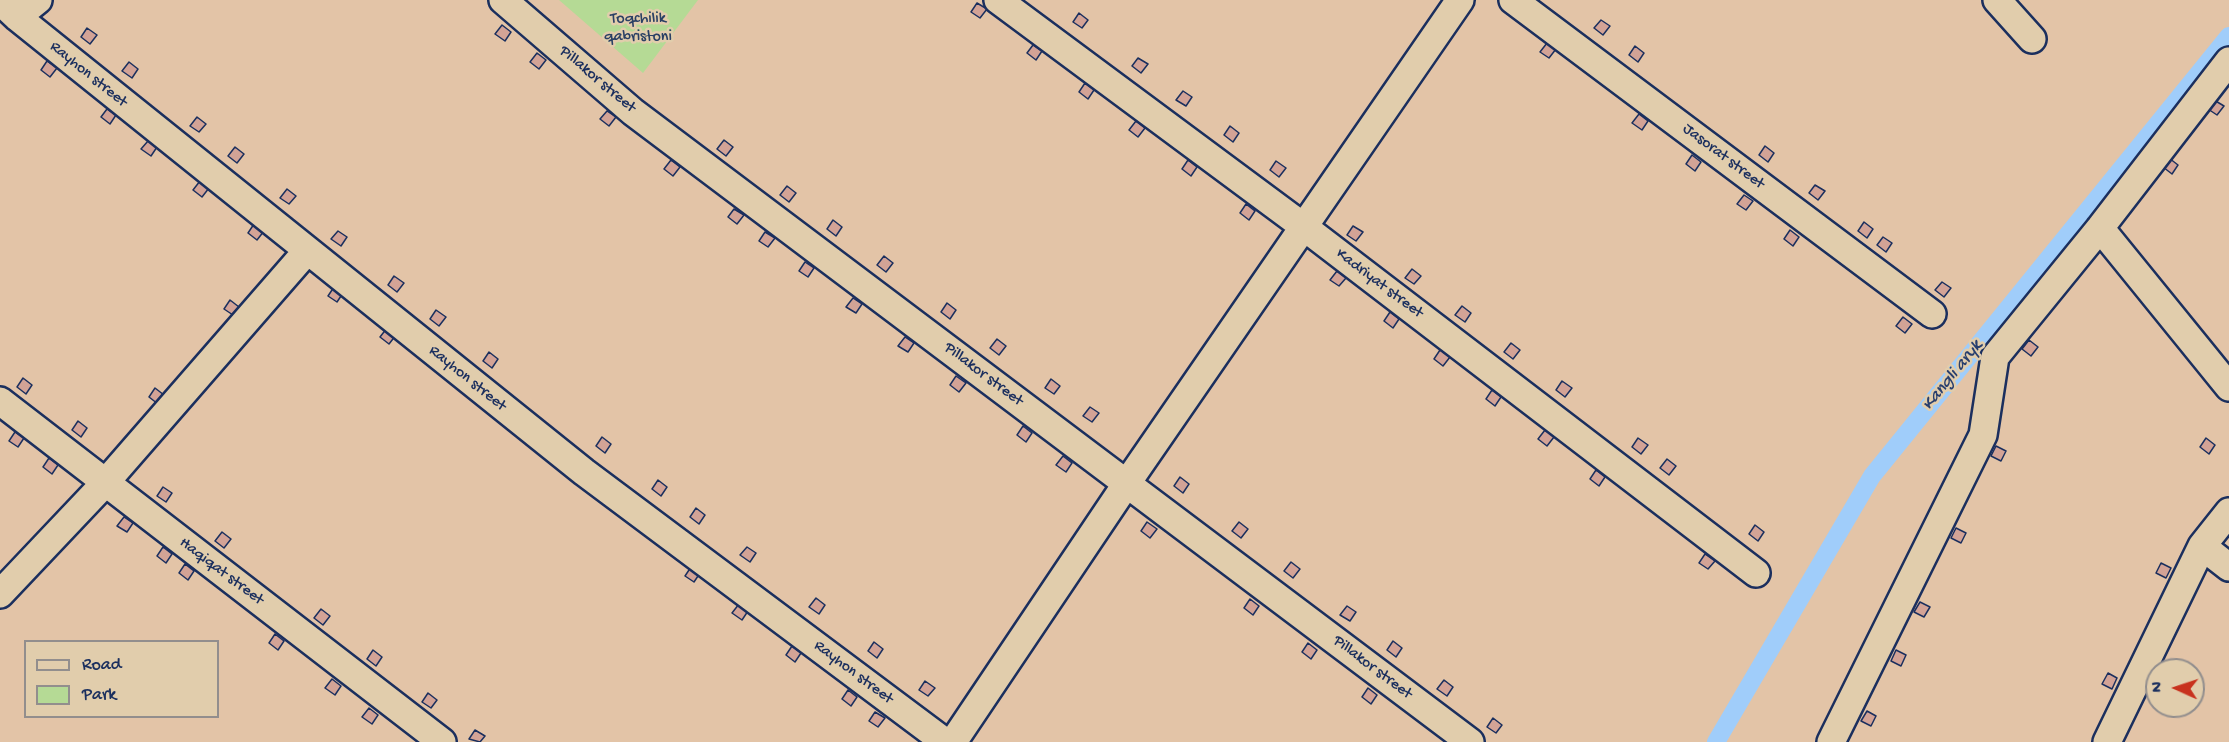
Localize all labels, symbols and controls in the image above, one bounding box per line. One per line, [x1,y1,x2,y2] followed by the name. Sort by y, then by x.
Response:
[604,10,672,48] park label: Toqchilik qabristoni
[45,38,131,112] street label: Rayhon street
[555,42,639,118] street label: Pillakor street
[1678,120,1768,194] street label: Jasorat street
[1332,245,1426,323] street label: Kadriyat street
[1918,337,1988,415] water label: Kangli aryk
[940,339,1026,411] street label: Pillakor street
[424,342,510,416] street label: Rayhon street
[175,534,267,610] street label: Haqiqat street
[1329,632,1415,704] street label: Pillakor street
[809,637,897,709] street label: Rayhon street
[24,640,219,718] legend
[82,655,121,676] text: Road
[2145,658,2205,718] north arrow
[2149,681,2168,693] text: N
[82,685,116,706] text: Park

